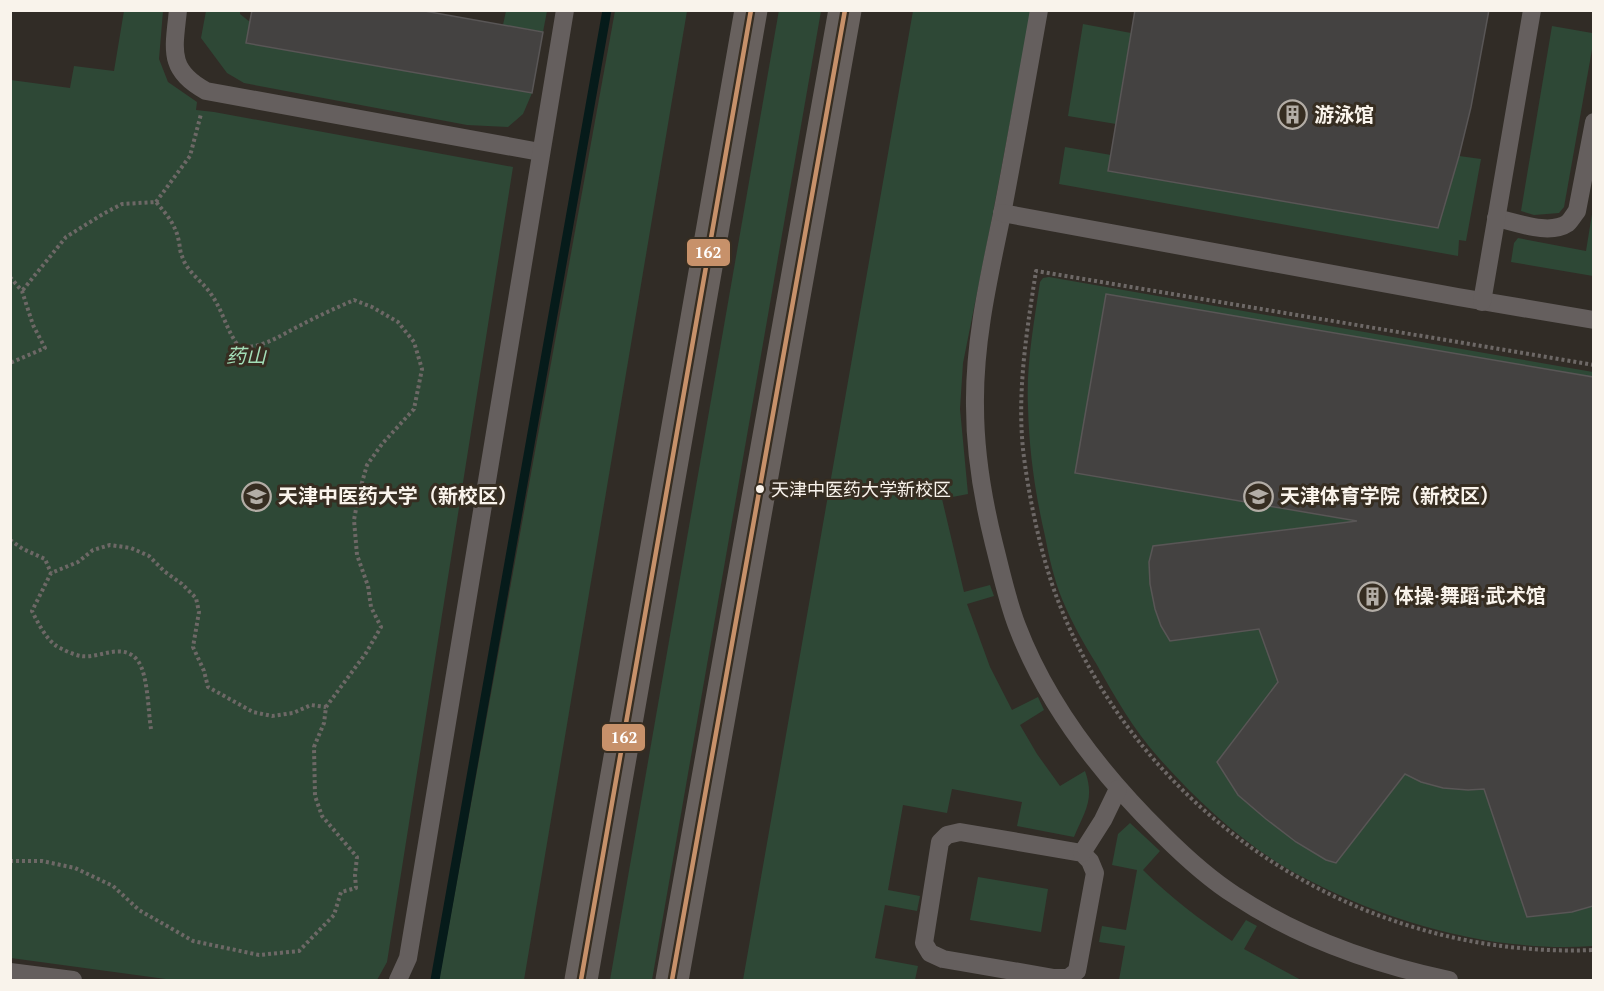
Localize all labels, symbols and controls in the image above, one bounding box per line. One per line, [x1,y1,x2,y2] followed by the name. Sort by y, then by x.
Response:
[1277,99,1309,131] building icon: 游泳馆
[1314,101,1374,128] place label: 游泳馆
[686,238,731,267] line badge: 162
[694,241,722,263] text: 162
[226,342,268,369] park label: 药山
[771,477,951,501] place label: 天津中医药大学新校区
[241,480,273,512] school or university icon: 天津中医药大学（新校区）
[1243,480,1275,512] school or university icon: 天津体育学院（新校区）
[278,482,518,509] place label: 天津中医药大学（新校区）
[1280,482,1500,509] place label: 天津体育学院（新校区）
[754,483,766,495] marker: 天津中医药大学新校区
[1357,580,1389,612] building icon: 体操·舞蹈·武术馆
[1394,582,1546,609] place label: 体操·舞蹈·武术馆
[601,723,646,752] line badge: 162
[610,726,638,748] text: 162

